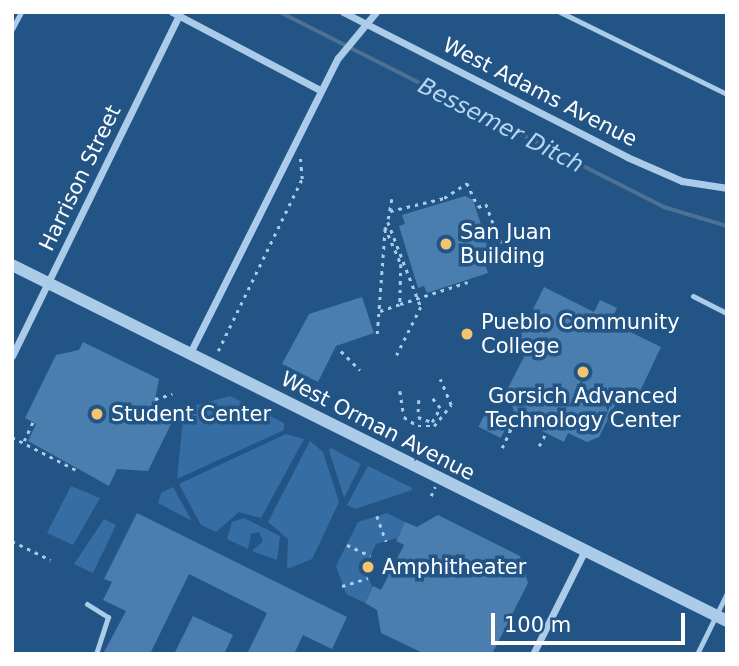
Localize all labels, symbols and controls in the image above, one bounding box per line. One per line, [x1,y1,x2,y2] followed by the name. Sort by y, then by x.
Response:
[439,32,641,152] street label: West Adams Avenue
[414,71,588,179] water label: Bessemer Ditch
[34,101,126,255] street label: Harrison Street
[460,219,552,269] place label: San Juan Building
[438,236,454,252] marker: San Juan Building
[481,309,680,359] place label: Pueblo Community College
[459,326,475,342] marker: Pueblo Community College
[575,364,591,380] marker: Gorsich Advanced Technology Center
[277,366,479,486] street label: West Orman Avenue
[486,383,680,433] place label: Gorsich Advanced Technology Center
[111,401,271,427] place label: Student Center
[89,406,105,422] marker: Student Center
[382,554,526,580] place label: Amphitheater
[360,559,376,575] marker: Amphitheater
[494,600,688,644] scale bar
[504,613,571,637] text: 100 m

